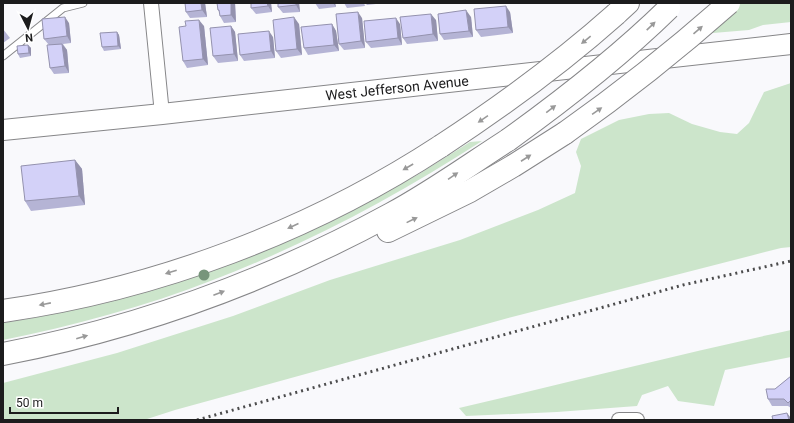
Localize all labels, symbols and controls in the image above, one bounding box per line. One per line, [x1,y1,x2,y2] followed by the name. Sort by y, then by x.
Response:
[8,8,48,48] north arrow
[646,21,656,30] one-way arrow
[693,25,704,34] one-way arrow
[24,31,34,44] text: N
[581,35,592,44] one-way arrow
[325,73,469,103] street label: West Jefferson Avenue
[546,105,557,113] one-way arrow
[592,107,602,115] one-way arrow
[477,115,489,122] one-way arrow
[521,154,531,162] one-way arrow
[402,163,414,170] one-way arrow
[448,173,459,180] one-way arrow
[406,217,417,223] one-way arrow
[286,224,298,230] one-way arrow
[165,269,177,275] one-way arrow
[214,289,226,295] one-way arrow
[39,301,51,307] one-way arrow
[76,333,88,339] one-way arrow
[10,389,118,415] scale bar
[16,396,43,410] text: 50 m

